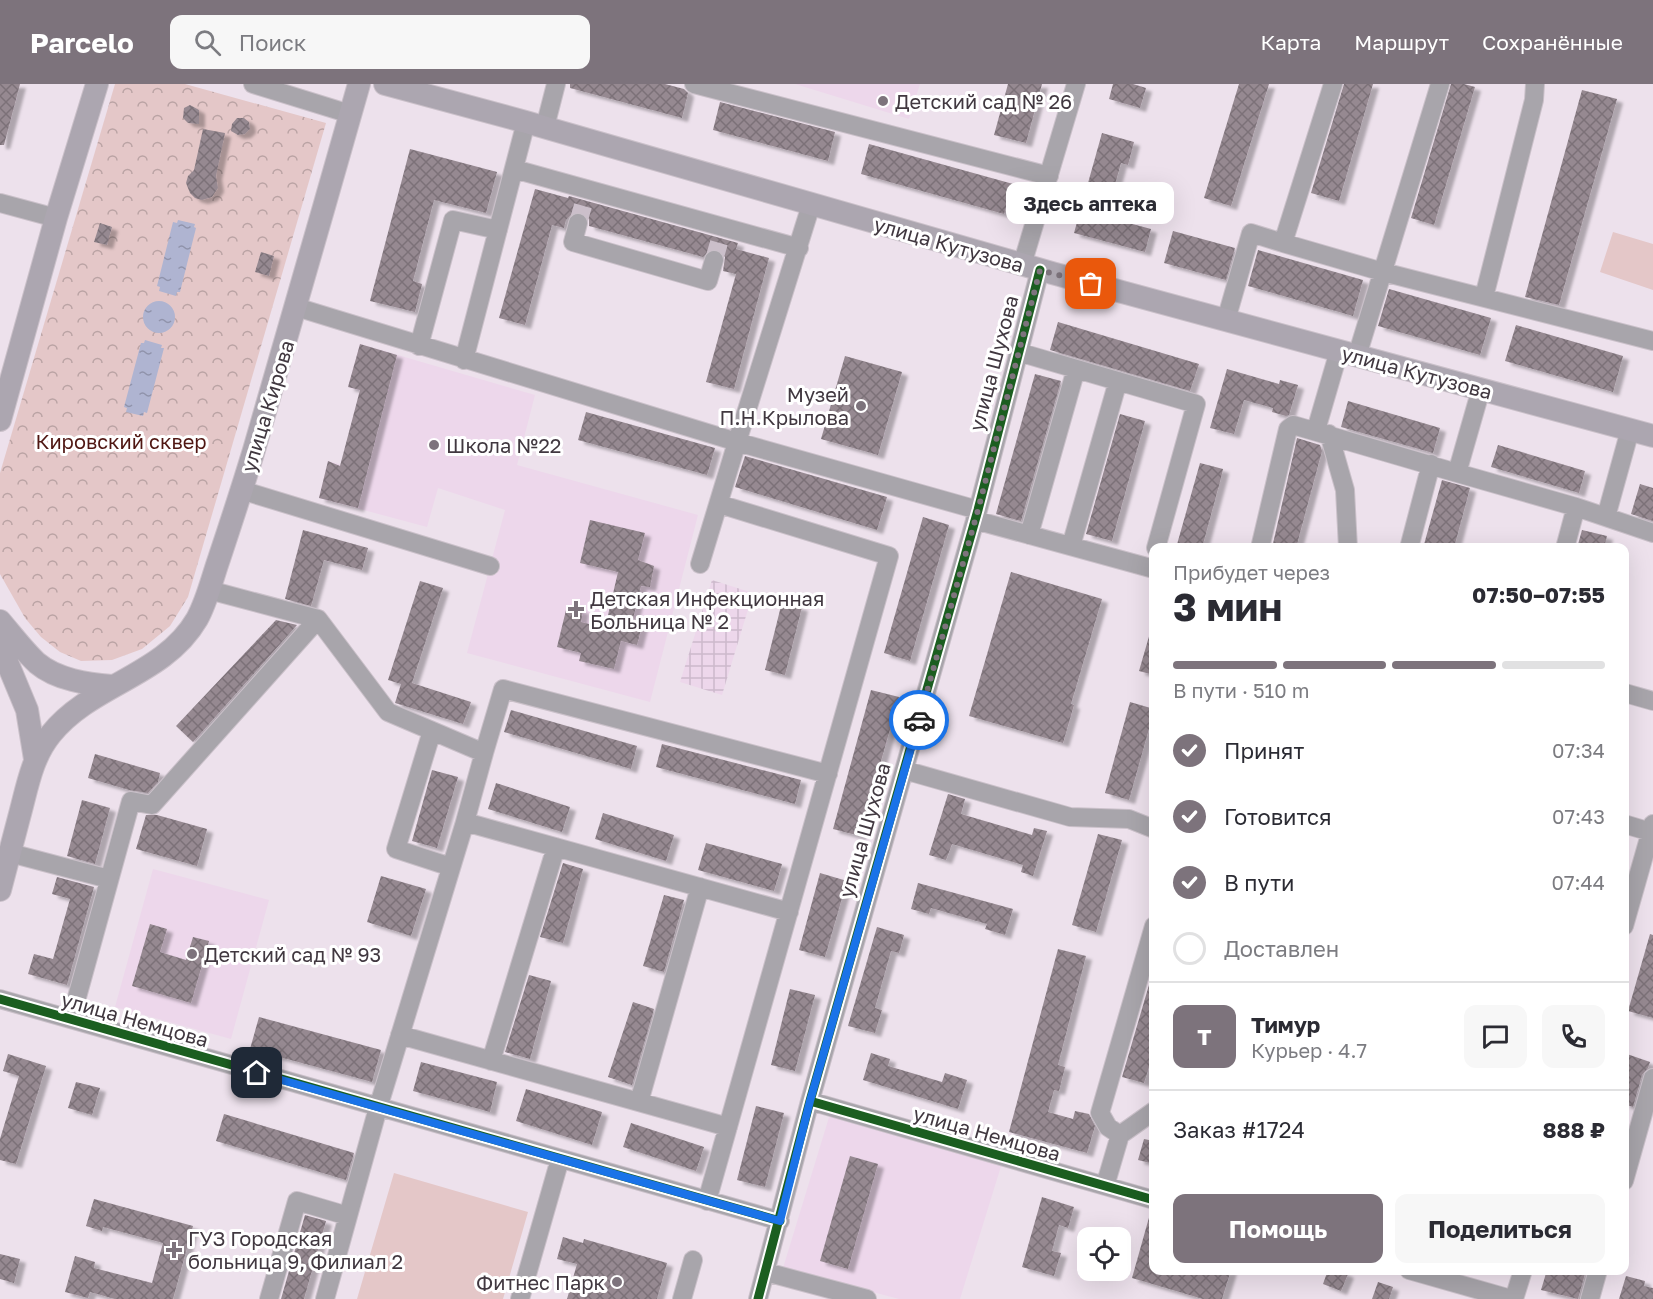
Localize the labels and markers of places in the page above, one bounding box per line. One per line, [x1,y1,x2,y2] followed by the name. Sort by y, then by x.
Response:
[895,89,1072,113] place label: Детский сад № 26
[876,94,890,108] marker: Детский сад № 26
[1007,182,1175,224] callout: Здесь аптека
[1065,258,1116,309] pin
[720,382,849,429] place label: Музей П.Н.Крылова
[854,399,868,413] marker: Музей П.Н.Крылова
[446,433,561,457] place label: Школа №22
[427,438,441,452] marker: Школа №22
[590,586,824,633] place label: Детская Инфекционная Больница № 2
[567,600,585,618] marker: Детская Инфекционная Больница № 2
[204,942,381,966] place label: Детский сад № 93
[185,947,199,961] marker: Детский сад № 93
[231,1047,282,1098] pin
[188,1226,403,1273] place label: ГУЗ Городская больница 9, Филиал 2
[165,1241,183,1259] marker: ГУЗ Городская больница 9, Филиал 2
[476,1270,605,1294] place label: Фитнес Парк
[610,1275,624,1289] marker: Фитнес Парк

